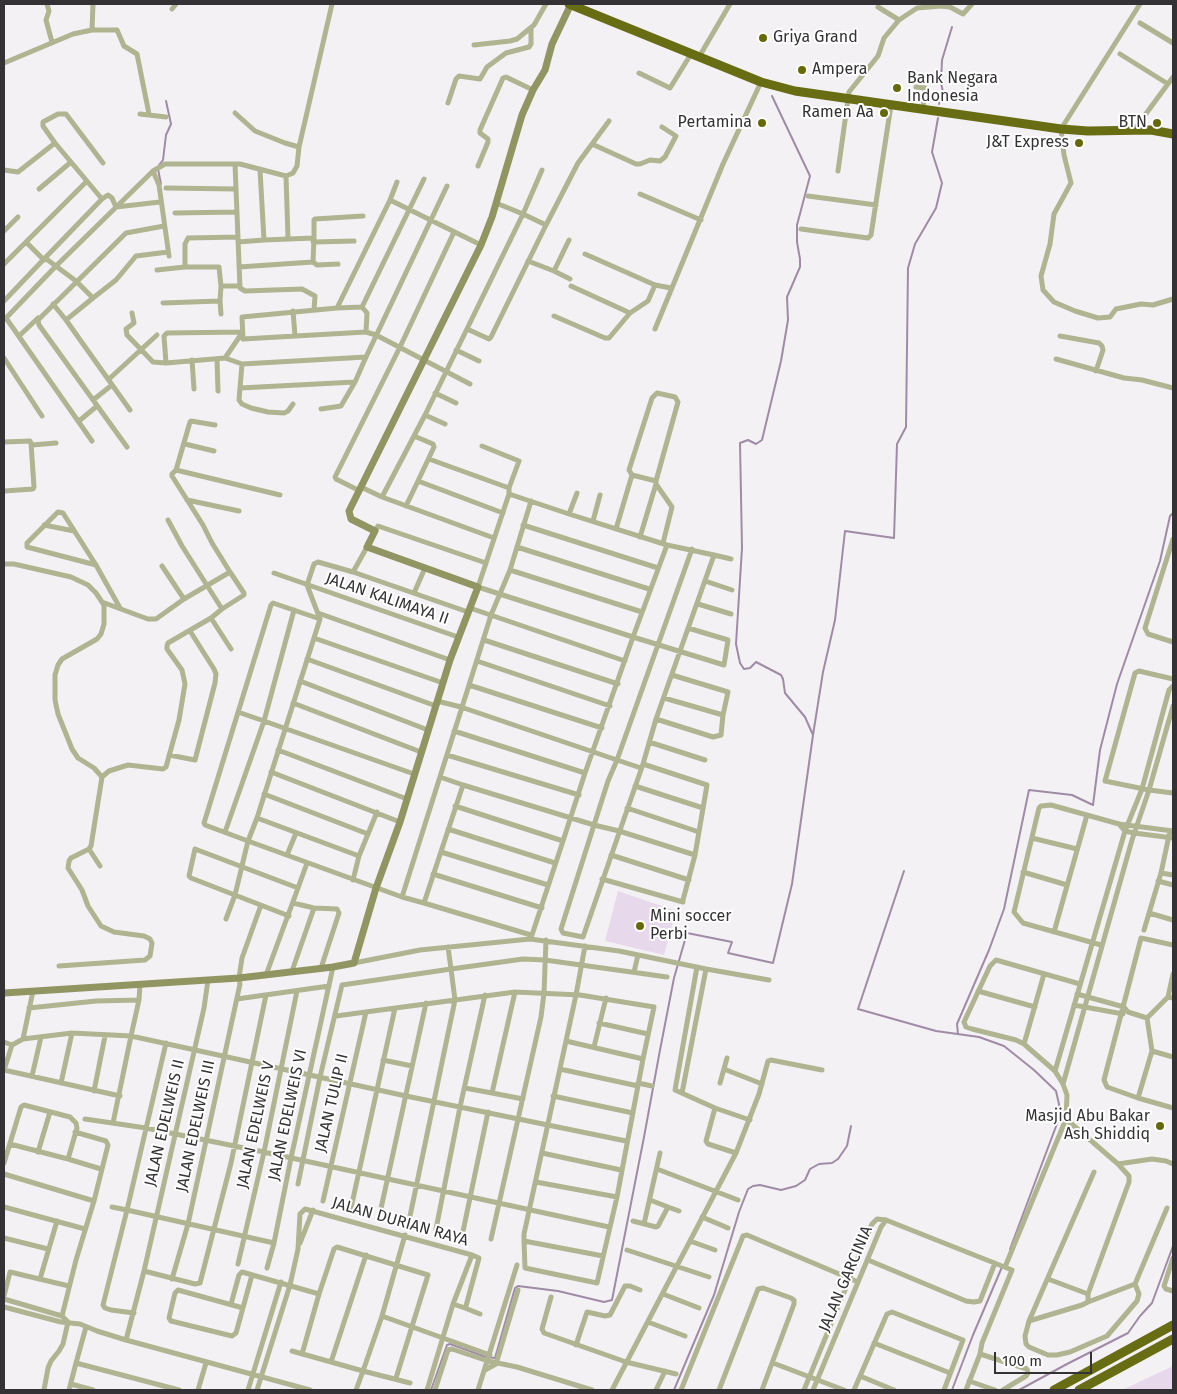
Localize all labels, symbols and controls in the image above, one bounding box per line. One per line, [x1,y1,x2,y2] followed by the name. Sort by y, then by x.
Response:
[773,28,858,48] place label: Griya Grand
[757,32,769,44] marker: Griya Grand
[812,60,867,80] place label: Ampera
[796,64,808,76] marker: Ampera
[907,69,998,107] place label: Bank Negara Indonesia
[891,82,903,94] marker: Bank Negara Indonesia
[802,103,874,123] place label: Ramen Aa
[878,107,890,119] marker: Ramen Aa
[678,113,752,133] place label: Pertamina
[1118,113,1147,133] place label: BTN
[756,117,768,129] marker: Pertamina
[1151,117,1163,129] marker: BTN
[986,133,1069,153] place label: J&T Express
[1073,137,1085,149] marker: J&T Express
[323,569,451,629] street label: JALAN KALIMAYA II
[650,907,731,945] place label: Mini soccer Perbi
[634,920,646,932] marker: Mini soccer Perbi
[265,1047,311,1183] street label: JALAN EDELWEIS VI
[311,1052,353,1154] street label: JALAN TULIP II
[141,1058,189,1188] street label: JALAN EDELWEIS II
[173,1058,219,1194] street label: JALAN EDELWEIS III
[233,1060,279,1190] street label: JALAN EDELWEIS V
[1025,1107,1150,1145] place label: Masjid Abu Bakar Ash Shiddiq
[1154,1120,1166,1132] marker: Masjid Abu Bakar Ash Shiddiq
[329,1193,471,1251] street label: JALAN DURIAN RAYA
[815,1223,877,1335] street label: JALAN GARCINIA
[997,1342,1094,1374] scale bar
[1002,1352,1042,1370] text: 100 m

